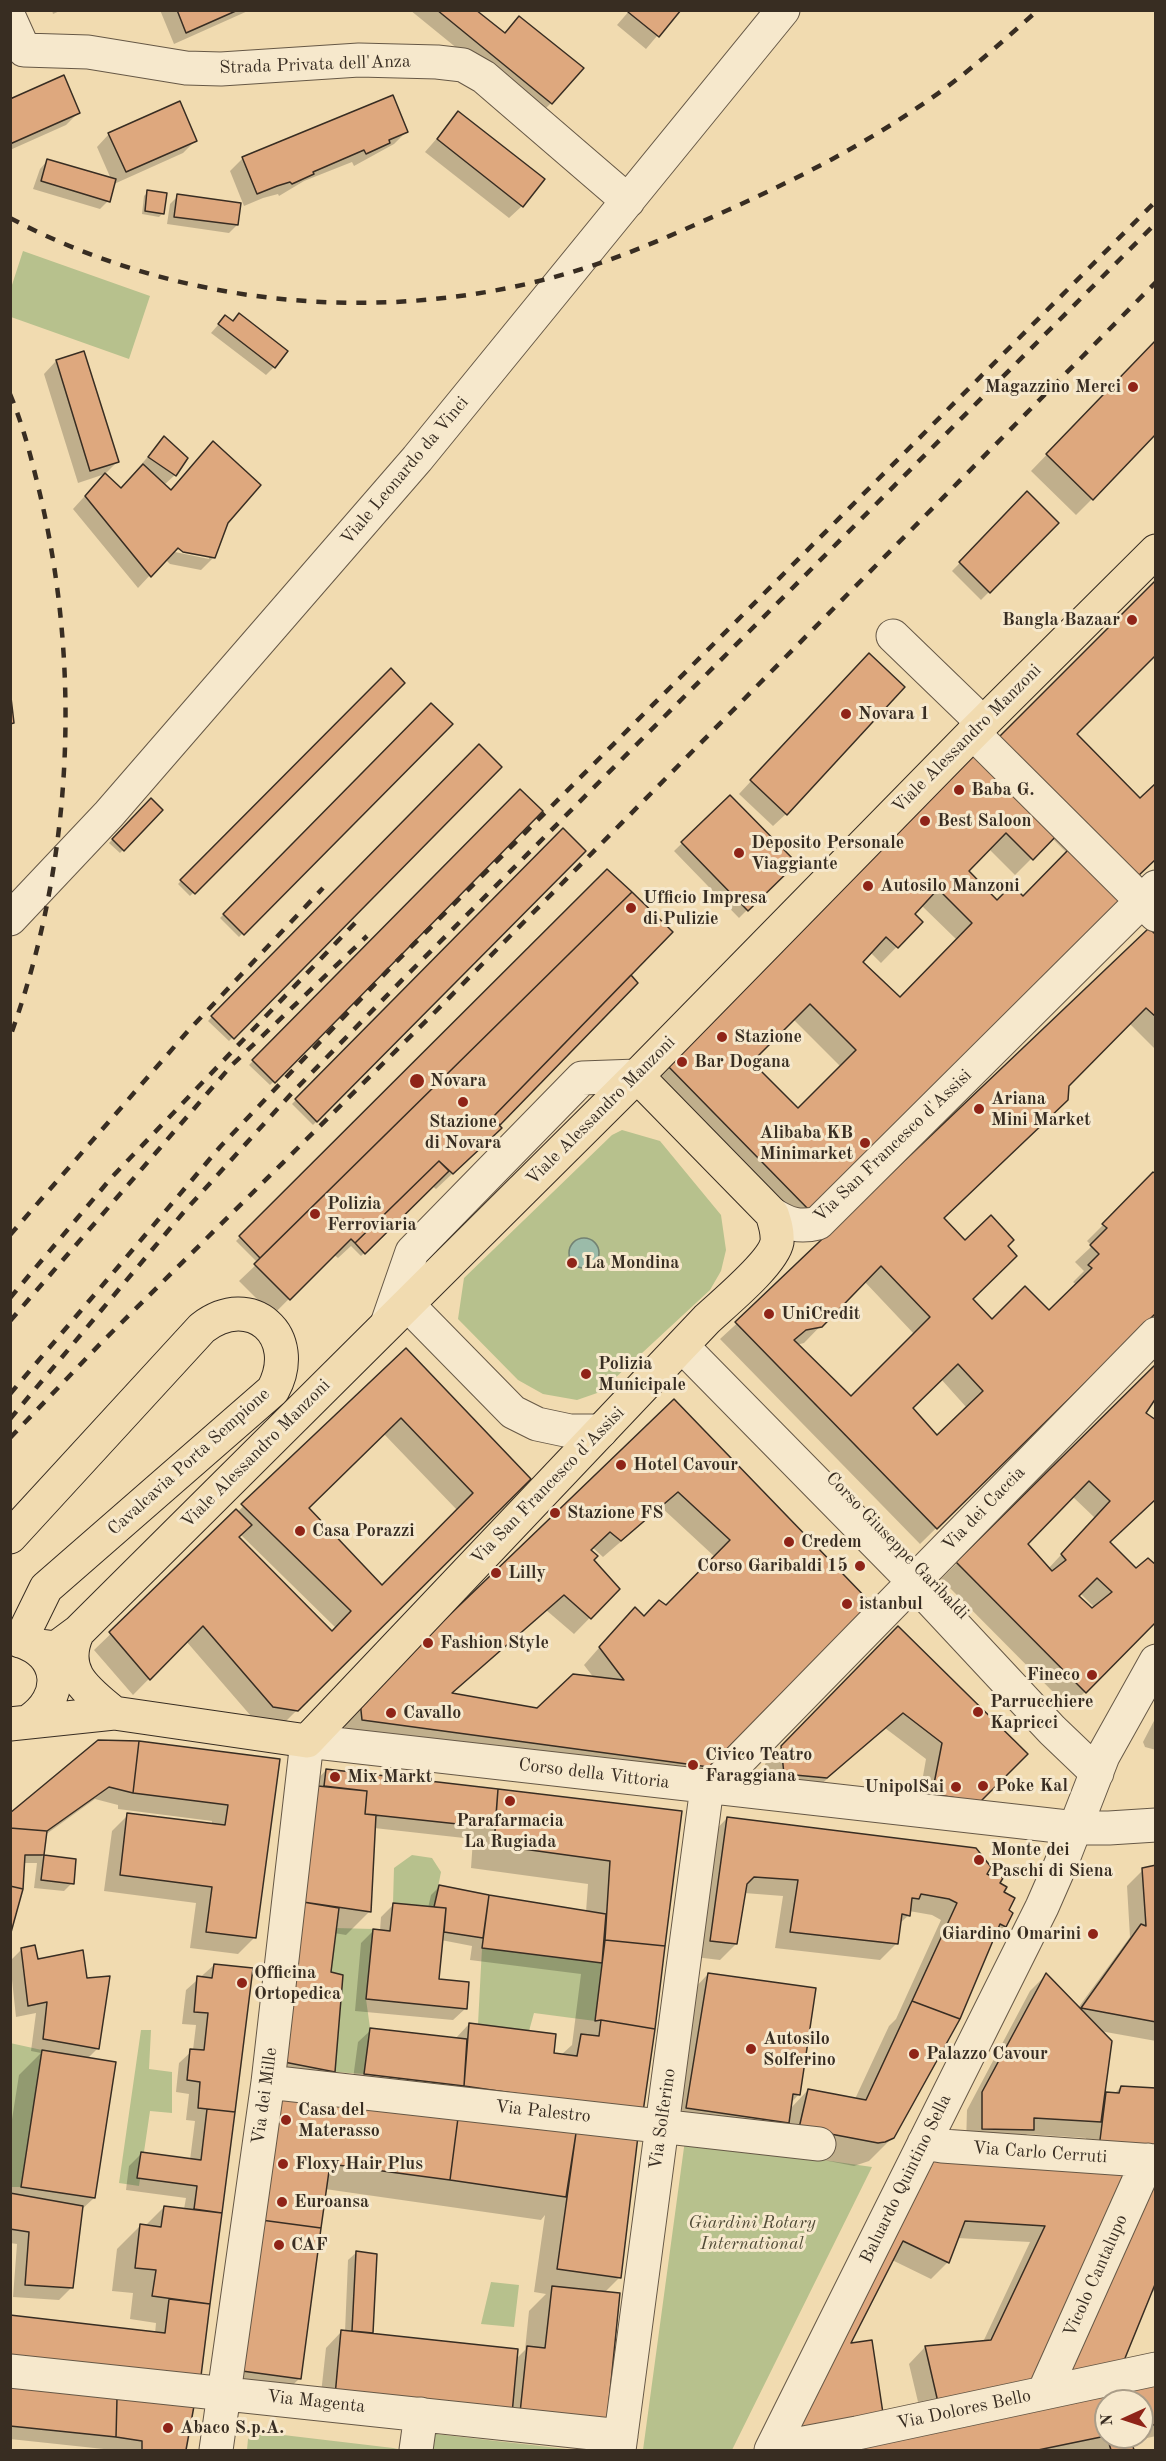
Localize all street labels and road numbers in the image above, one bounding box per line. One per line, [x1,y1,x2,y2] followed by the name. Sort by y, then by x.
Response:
[219,51,411,79] street label: Strada Privata dell'Anza
[337,392,473,550] street label: Viale Leonardo da Vinci
[888,660,1046,818] street label: Viale Alessandro Manzoni
[522,1032,680,1190] street label: Viale Alessandro Manzoni
[810,1065,976,1227] street label: Via San Francesco d'Assisi
[177,1375,335,1533] street label: Viale Alessandro Manzoni
[104,1384,274,1540] street label: Cavalcavia Porta Sempione
[467,1403,629,1569] street label: Via San Francesco d'Assisi
[938,1462,1030,1556] street label: Via dei Caccia
[821,1468,973,1624] street label: Corso Giuseppe Garibaldi
[517,1754,671,1794] street label: Corso della Vittoria
[248,2046,282,2146] street label: Via dei Mille
[645,2067,681,2171] street label: Via Solferino
[856,2091,956,2267] street label: Baluardo Quintino Sella
[494,2096,592,2128] street label: Via Palestro
[972,2138,1108,2168] street label: Via Carlo Cerruti
[1059,2211,1133,2341] street label: Vicolo Cantalupo
[895,2385,1033,2435] street label: Via Dolores Bello
[266,2386,366,2418] street label: Via Magenta

